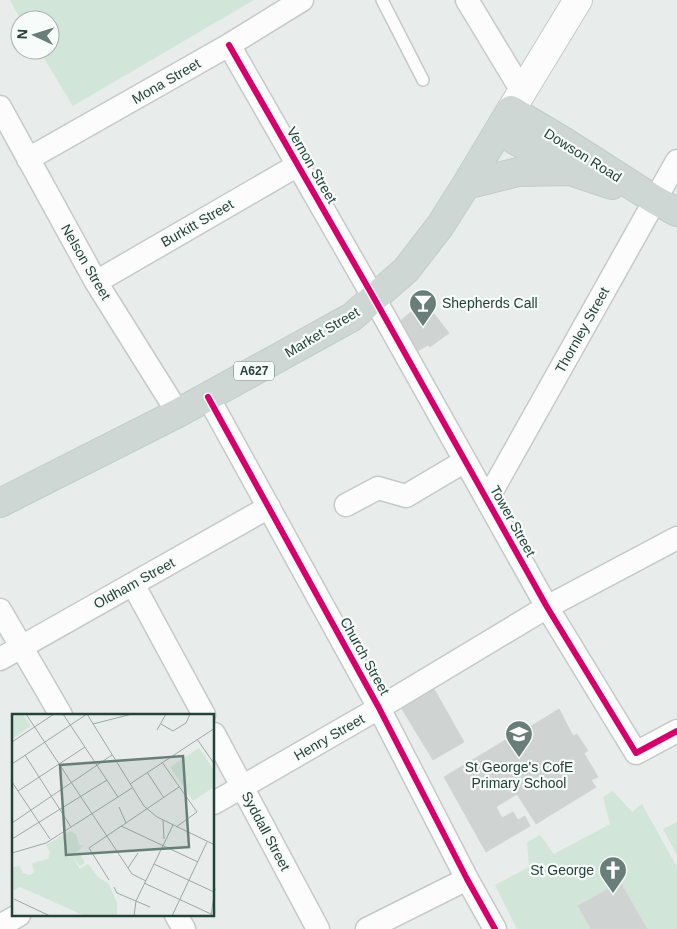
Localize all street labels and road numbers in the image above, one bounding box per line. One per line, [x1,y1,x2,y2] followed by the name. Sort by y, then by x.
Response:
[129,55,203,107] street label: Mona Street
[284,124,340,206] street label: Vernon Street
[541,125,625,185] street label: Dowson Road
[158,196,236,250] street label: Burkitt Street
[58,221,114,303] street label: Nelson Street
[552,284,612,376] street label: Thornley Street
[282,303,362,360] street label: Market Street
[234,362,274,381] road number: A627
[487,483,539,559] street label: Tower Street
[91,554,177,612] street label: Oldham Street
[337,614,393,698] street label: Church Street
[291,710,367,764] street label: Henry Street
[238,789,294,873] street label: Syddall Street

